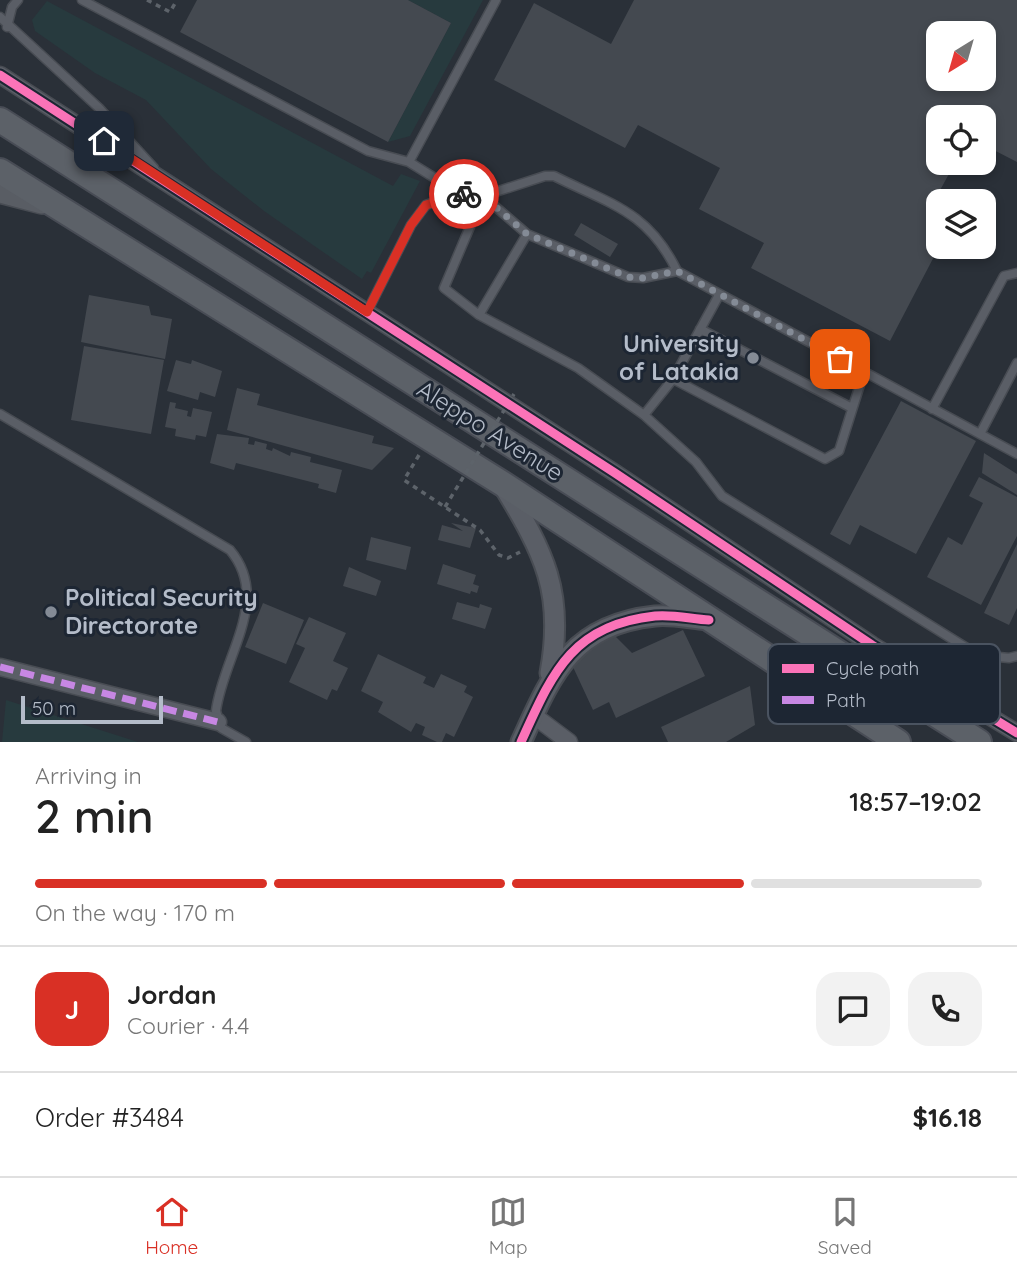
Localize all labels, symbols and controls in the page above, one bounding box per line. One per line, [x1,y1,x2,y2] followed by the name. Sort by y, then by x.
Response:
[926,21,996,91] north arrow
[926,21,996,259] map controls
[926,105,996,175] button: locate
[74,111,134,171] pin
[85,122,123,160] icon: home
[429,159,499,229] courier
[445,175,483,213] icon: bike
[926,189,996,259] button: layers
[619,328,739,386] place label: University of Latakia
[810,329,870,389] pin
[821,340,859,378] icon: bag
[745,350,761,366] marker: University of Latakia
[412,373,569,487] street label: Aleppo Avenue
[65,582,258,640] place label: Political Security Directorate
[43,604,59,620] marker: Political Security Directorate
[768,644,1000,724] legend
[826,656,919,680] text: Cycle path
[826,688,866,712] text: Path
[21,693,163,725] scale bar
[32,696,76,720] text: 50 m
[35,761,142,790] text: Arriving in
[849,785,982,818] text: 18:57–19:02
[35,787,154,845] text: 2 min
[35,898,235,927] text: On the way · 170 m
[816,972,890,1046] button: chat
[908,972,982,1046] button: phone
[127,978,216,1011] text: Jordan
[65,993,79,1026] text: J
[127,1011,249,1040] text: Courier · 4.4
[35,1101,184,1134] text: Order #3484
[912,1101,982,1134] text: $16.18
[145,1193,198,1259] tab: Home
[489,1193,527,1259] tab: Map
[818,1193,872,1259] tab: Saved

